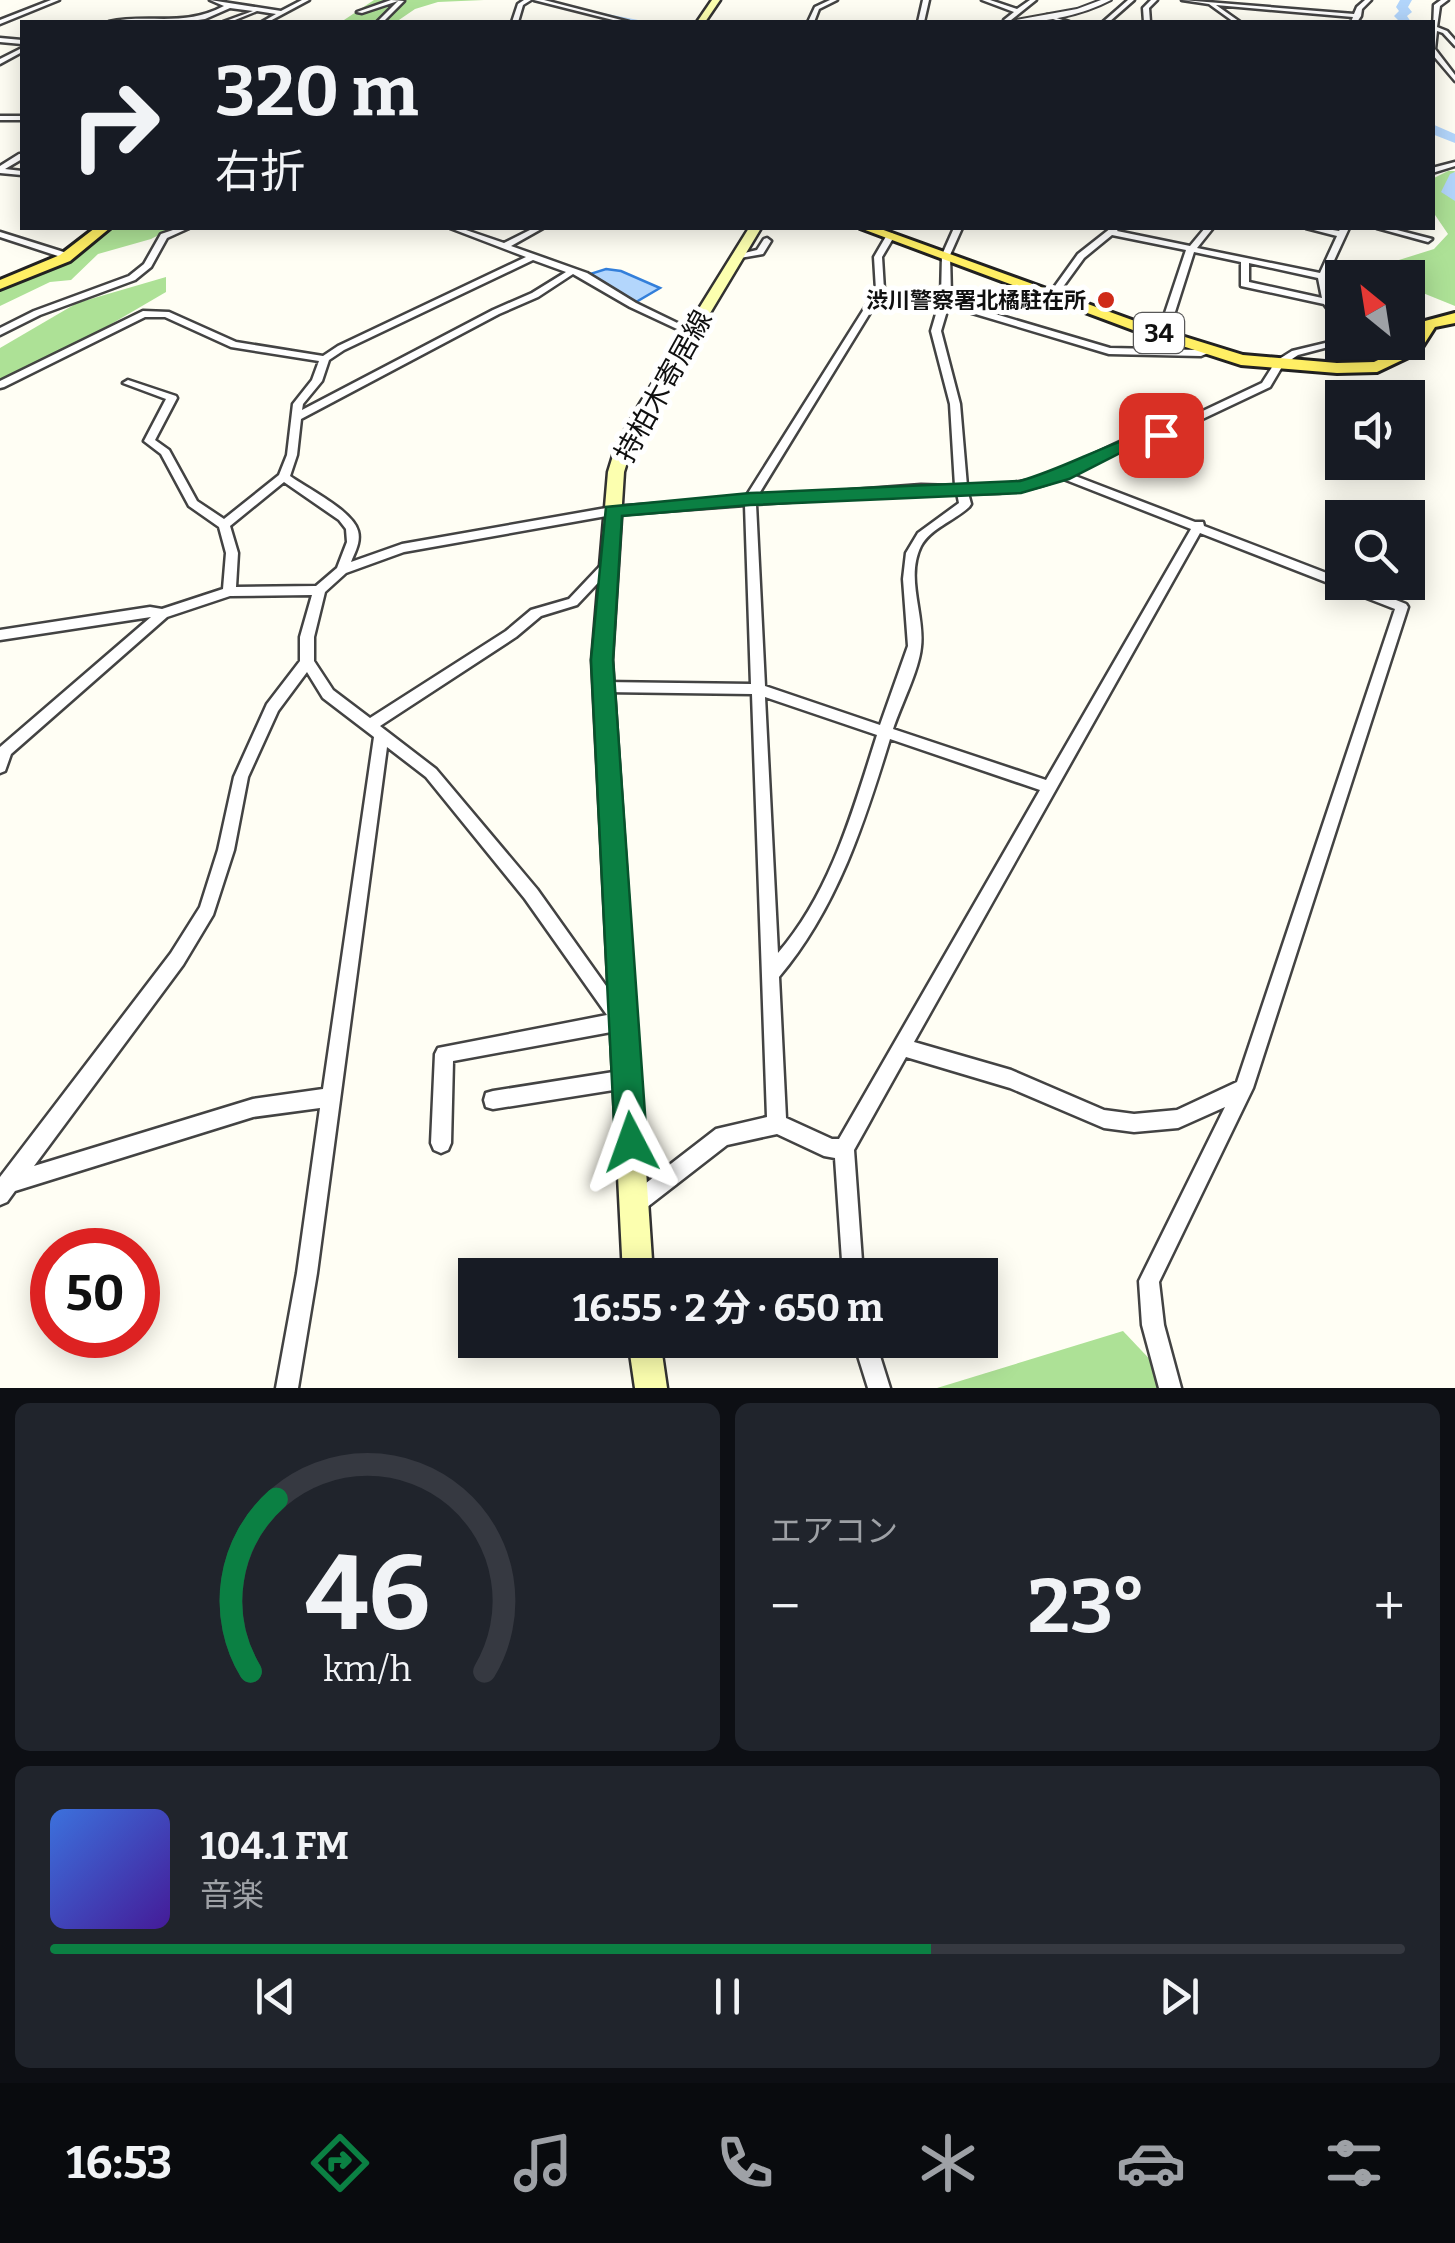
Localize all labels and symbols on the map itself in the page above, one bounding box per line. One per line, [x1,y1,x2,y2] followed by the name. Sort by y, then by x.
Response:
[1325,260,1425,360] north arrow
[866,287,1086,314] place label: 渋川警察署北橘駐在所
[1095,289,1117,311] marker: 渋川警察署北橘駐在所
[608,305,719,468] street label: 持柏木寄居線
[1134,313,1184,353] road number: 34
[1119,393,1204,478] pin
[579,1090,683,1194] position arrow
[30,1228,160,1358] speed limit sign: 50

